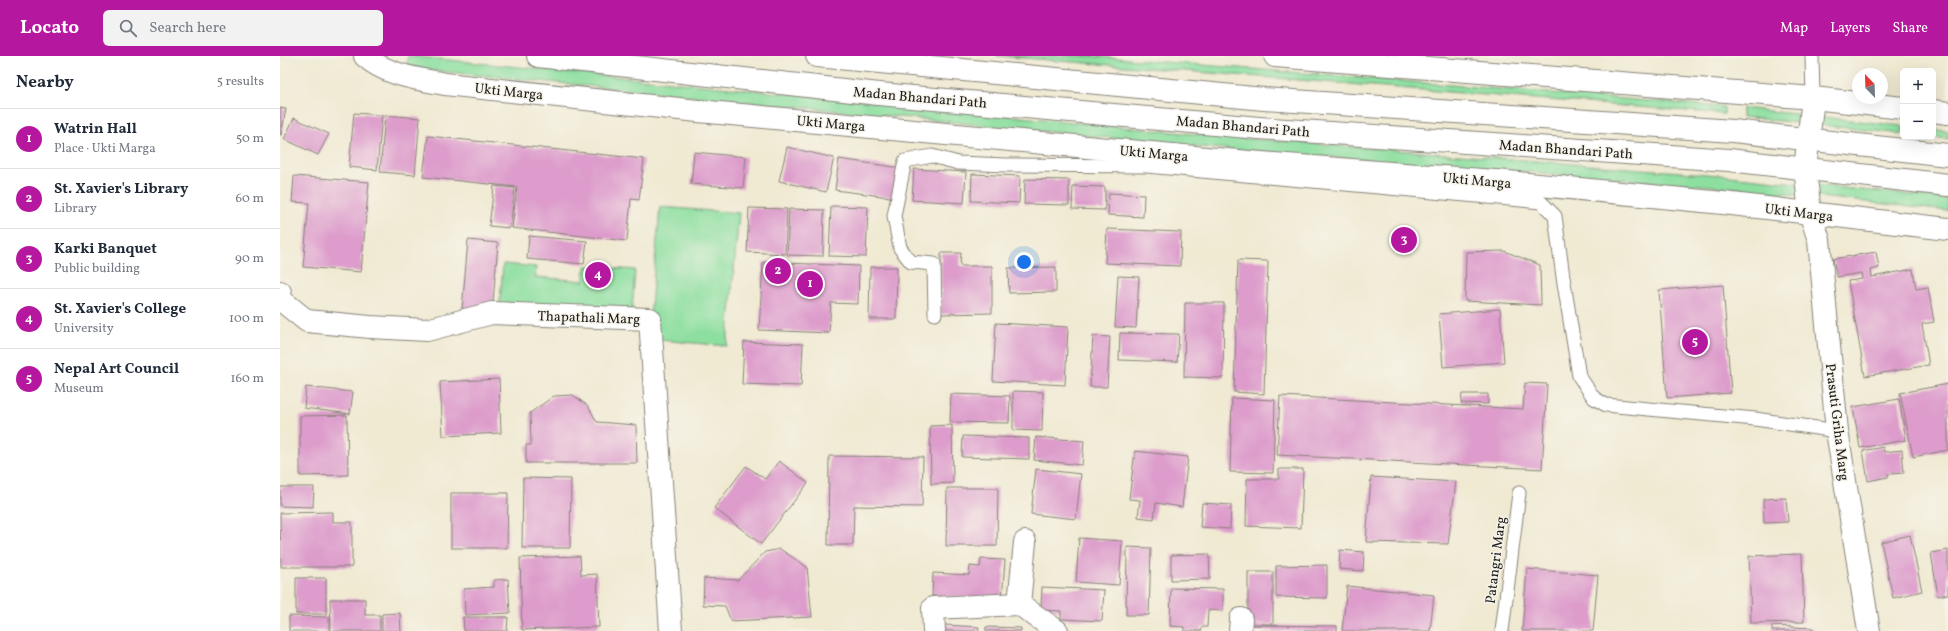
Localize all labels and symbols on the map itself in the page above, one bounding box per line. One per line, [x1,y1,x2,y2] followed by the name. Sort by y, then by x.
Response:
[1852,68,1888,104] north arrow
[474,79,544,106] street label: Ukti Marga
[852,83,988,114] street label: Madan Bhandari Path
[796,112,866,137] street label: Ukti Marga
[1175,112,1311,143] street label: Madan Bhandari Path
[1498,136,1634,165] street label: Madan Bhandari Path
[1119,142,1189,167] street label: Ukti Marga
[1442,169,1512,194] street label: Ukti Marga
[1763,200,1834,227] street label: Ukti Marga
[1391,225,1417,255] pin: 3
[1014,252,1034,272] your location
[765,256,791,286] pin: 2
[585,260,611,290] pin: 4
[797,269,823,299] pin: 1
[537,307,640,330] street label: Thapathali Marg
[1682,327,1708,357] pin: 5
[1820,362,1853,482] street label: Prasuti Griha Marg
[1482,515,1511,605] street label: Patangri Marg

